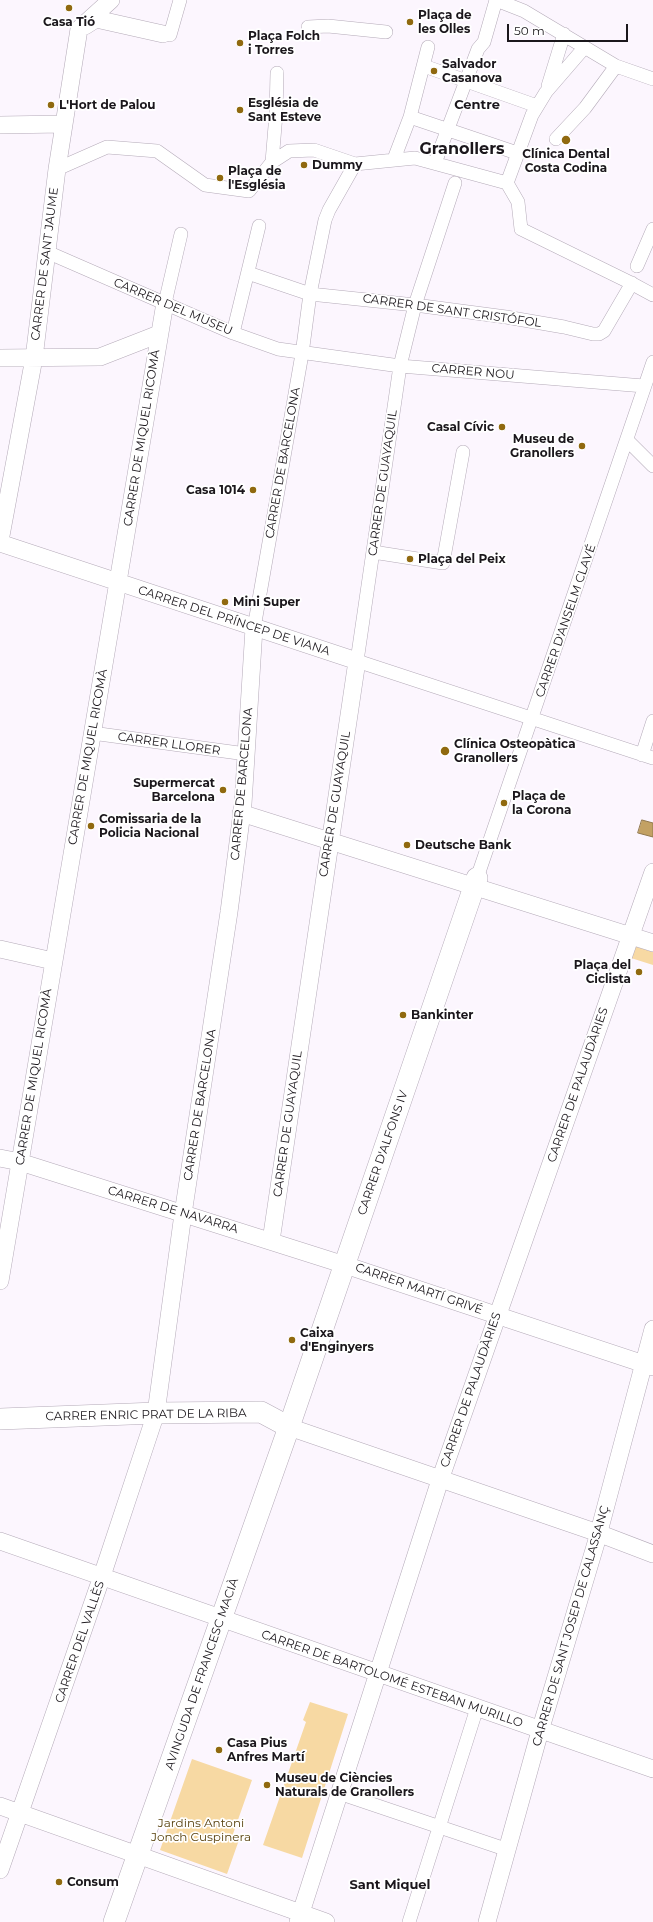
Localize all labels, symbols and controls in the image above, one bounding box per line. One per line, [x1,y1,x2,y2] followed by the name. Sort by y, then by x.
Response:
[64,3,74,13] marker: Casa Tió
[418,8,472,36] place label: Plaça de les Olles
[43,15,95,29] place label: Casa Tió
[509,16,630,42] scale bar
[405,17,415,27] marker: Plaça de les Olles
[514,23,545,38] text: 50 m
[248,29,320,57] place label: Plaça Folch i Torres
[235,38,245,48] marker: Plaça Folch i Torres
[442,57,502,85] place label: Salvador Casanova
[429,66,439,76] marker: Salvador Casanova
[248,96,321,124] place label: Església de Sant Esteve
[454,97,500,113] district label: Centre
[59,98,156,112] place label: L'Hort de Palou
[46,100,56,110] marker: L'Hort de Palou
[235,105,245,115] marker: Església de Sant Esteve
[560,134,572,146] marker: Clínica Dental Costa Codina
[419,139,505,159] district label: Granollers
[522,147,610,175] place label: Clínica Dental Costa Codina
[312,158,362,172] place label: Dummy
[299,160,309,170] marker: Dummy
[228,164,286,192] place label: Plaça de l'Església
[215,173,225,183] marker: Plaça de l'Església
[28,187,62,341] street label: CARRER DE SANT JAUME
[111,275,235,339] street label: CARRER DEL MUSEU
[362,291,542,331] street label: CARRER DE SANT CRISTÓFOL
[121,349,163,527] street label: CARRER DE MIQUEL RICOMÀ
[431,361,515,383] street label: CARRER NOU
[263,386,303,540] street label: CARRER DE BARCELONA
[366,409,400,557] street label: CARRER DE GUAYAQUIL
[427,420,494,434] place label: Casal Cívic
[497,422,507,432] marker: Casal Cívic
[510,432,574,460] place label: Museu de Granollers
[577,441,587,451] marker: Museu de Granollers
[186,483,245,497] place label: Casa 1014
[248,485,258,495] marker: Casa 1014
[533,542,599,700] street label: CARRER D'ANSELM CLAVÉ
[418,552,506,566] place label: Plaça del Peix
[405,554,415,564] marker: Plaça del Peix
[136,583,332,659] street label: CARRER DEL PRÍNCEP DE VIANA
[233,595,300,609] place label: Mini Super
[220,597,230,607] marker: Mini Super
[65,668,111,846] street label: CARRER DE MIQUEL RICOMÀ
[228,707,256,861] street label: CARRER DE BARCELONA
[117,730,221,758] street label: CARRER LLORER
[316,730,354,878] street label: CARRER DE GUAYAQUIL
[454,737,576,765] place label: Clínica Osteopàtica Granollers
[439,745,451,757] marker: Clínica Osteopàtica Granollers
[133,776,215,804] place label: Supermercat Barcelona
[218,785,228,795] marker: Supermercat Barcelona
[512,789,571,817] place label: Plaça de la Corona
[499,798,509,808] marker: Plaça de la Corona
[99,812,202,840] place label: Comissaria de la Policia Nacional
[86,821,96,831] marker: Comissaria de la Policia Nacional
[415,838,511,852] place label: Deutsche Bank
[402,840,412,850] marker: Deutsche Bank
[574,958,631,986] place label: Plaça del Ciclista
[634,967,644,977] marker: Plaça del Ciclista
[13,988,55,1166] street label: CARRER DE MIQUEL RICOMÀ
[545,1006,611,1164] street label: CARRER DE PALAUDÀRIES
[411,1008,473,1022] place label: Bankinter
[398,1010,408,1020] marker: Bankinter
[181,1028,219,1182] street label: CARRER DE BARCELONA
[271,1050,305,1198] street label: CARRER DE GUAYAQUIL
[355,1089,411,1217] street label: CARRER D'ALFONS IV
[106,1183,240,1237] street label: CARRER DE NAVARRA
[353,1260,485,1318] street label: CARRER MARTÍ GRIVÉ
[438,1311,504,1469] street label: CARRER DE PALAUDÀRIES
[300,1326,374,1354] place label: Caixa d'Enginyers
[287,1335,297,1345] marker: Caixa d'Enginyers
[45,1406,247,1424] street label: CARRER ENRIC PRAT DE LA RIBA
[530,1504,612,1748] street label: CARRER DE SANT JOSEP DE CALASSANÇ
[162,1576,242,1772] street label: AVINGUDA DE FRANCESC MACIÀ
[52,1579,108,1705] street label: CARRER DEL VALLÈS
[259,1627,525,1731] street label: CARRER DE BARTOLOMÉ ESTEBAN MURILLO
[227,1736,305,1764] place label: Casa Pius Anfres Martí
[214,1745,224,1755] marker: Casa Pius Anfres Martí
[275,1771,414,1799] place label: Museu de Ciències Naturals de Granollers
[262,1780,272,1790] marker: Museu de Ciències Naturals de Granollers
[151,1816,251,1844] park label: Jardins Antoni Jonch Cuspinera
[67,1875,119,1889] place label: Consum
[54,1877,64,1887] marker: Consum
[350,1877,430,1893] district label: Sant Miquel

